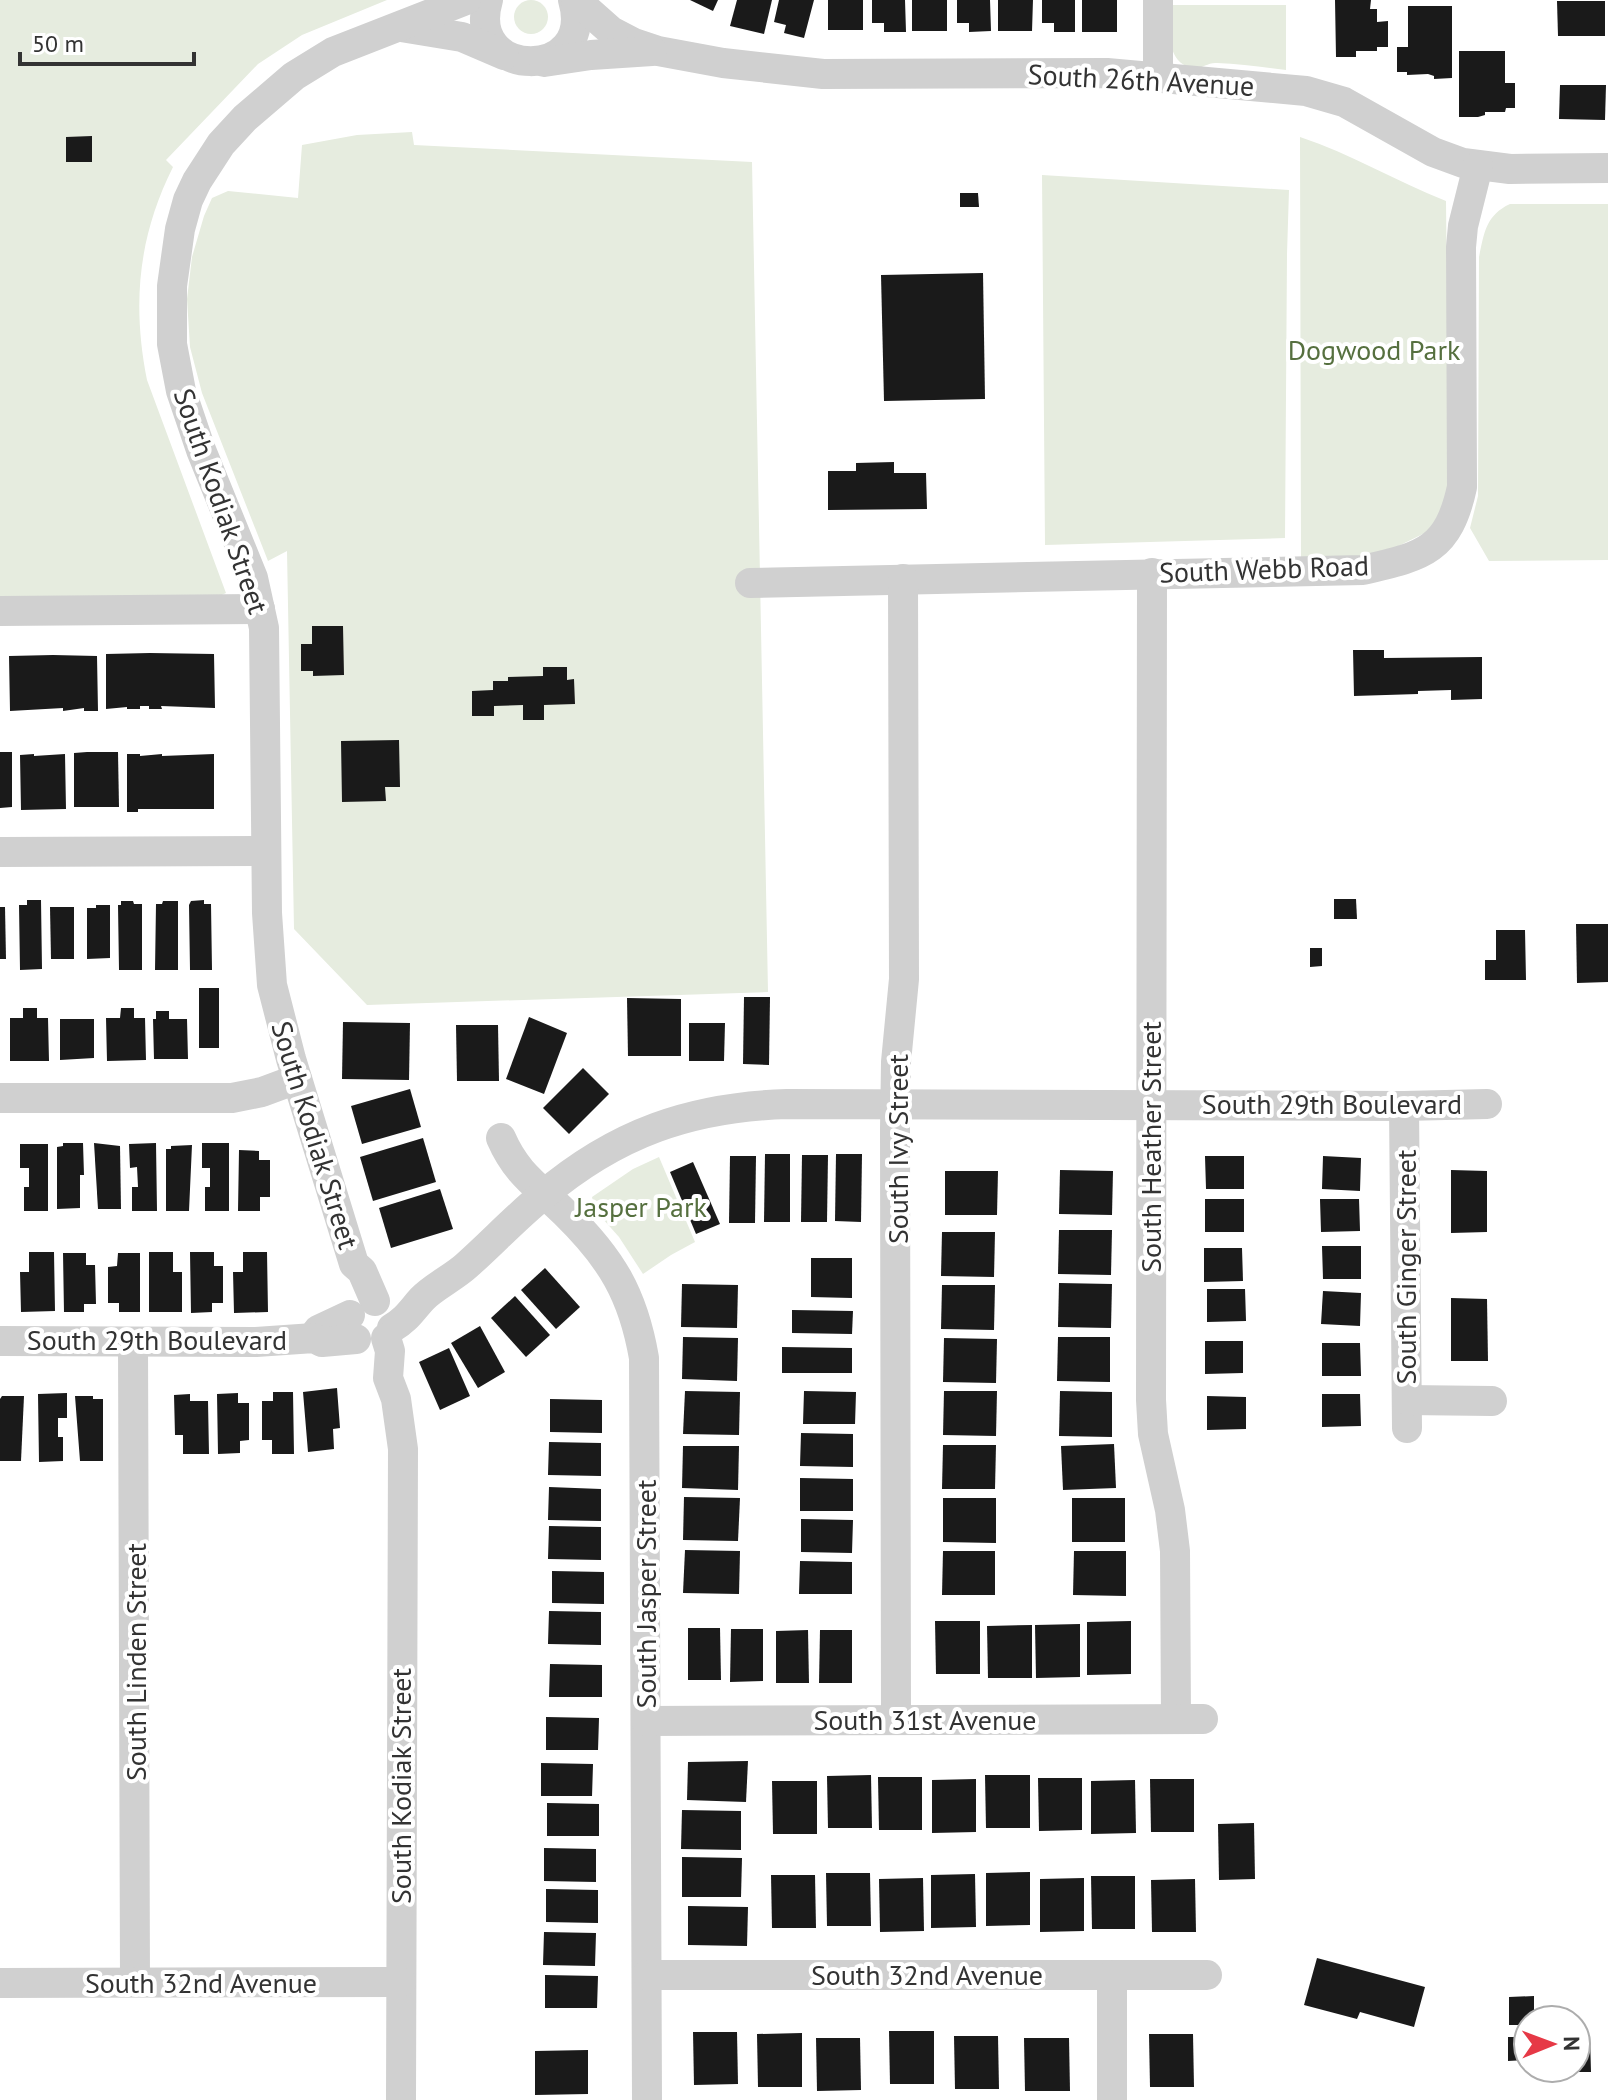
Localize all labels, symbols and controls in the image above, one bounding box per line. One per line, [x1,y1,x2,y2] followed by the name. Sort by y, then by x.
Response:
[20,16,194,66] scale bar
[32,28,84,59] text: 50 m
[1027,55,1255,104] street label: South 26th Avenue
[1288,331,1461,368] park label: Dogwood Park
[166,383,278,619] street label: South Kodiak Street
[1158,546,1370,591] street label: South Webb Road
[263,1017,368,1254] street label: South Kodiak Street
[1132,1021,1169,1273] street label: South Heather Street
[879,1053,916,1244] street label: South Ivy Street
[1202,1085,1462,1122] street label: South 29th Boulevard
[1387,1149,1424,1384] street label: South Ginger Street
[574,1188,707,1225] park label: Jasper Park
[27,1321,287,1358] street label: South 29th Boulevard
[627,1479,664,1708] street label: South Jasper Street
[117,1542,154,1781] street label: South Linden Street
[382,1667,419,1904] street label: South Kodiak Street
[813,1701,1037,1738] street label: South 31st Avenue
[811,1956,1043,1993] street label: South 32nd Avenue
[85,1964,317,2001] street label: South 32nd Avenue
[1512,2004,1592,2084] north arrow
[1558,2036,1586,2051] text: N

